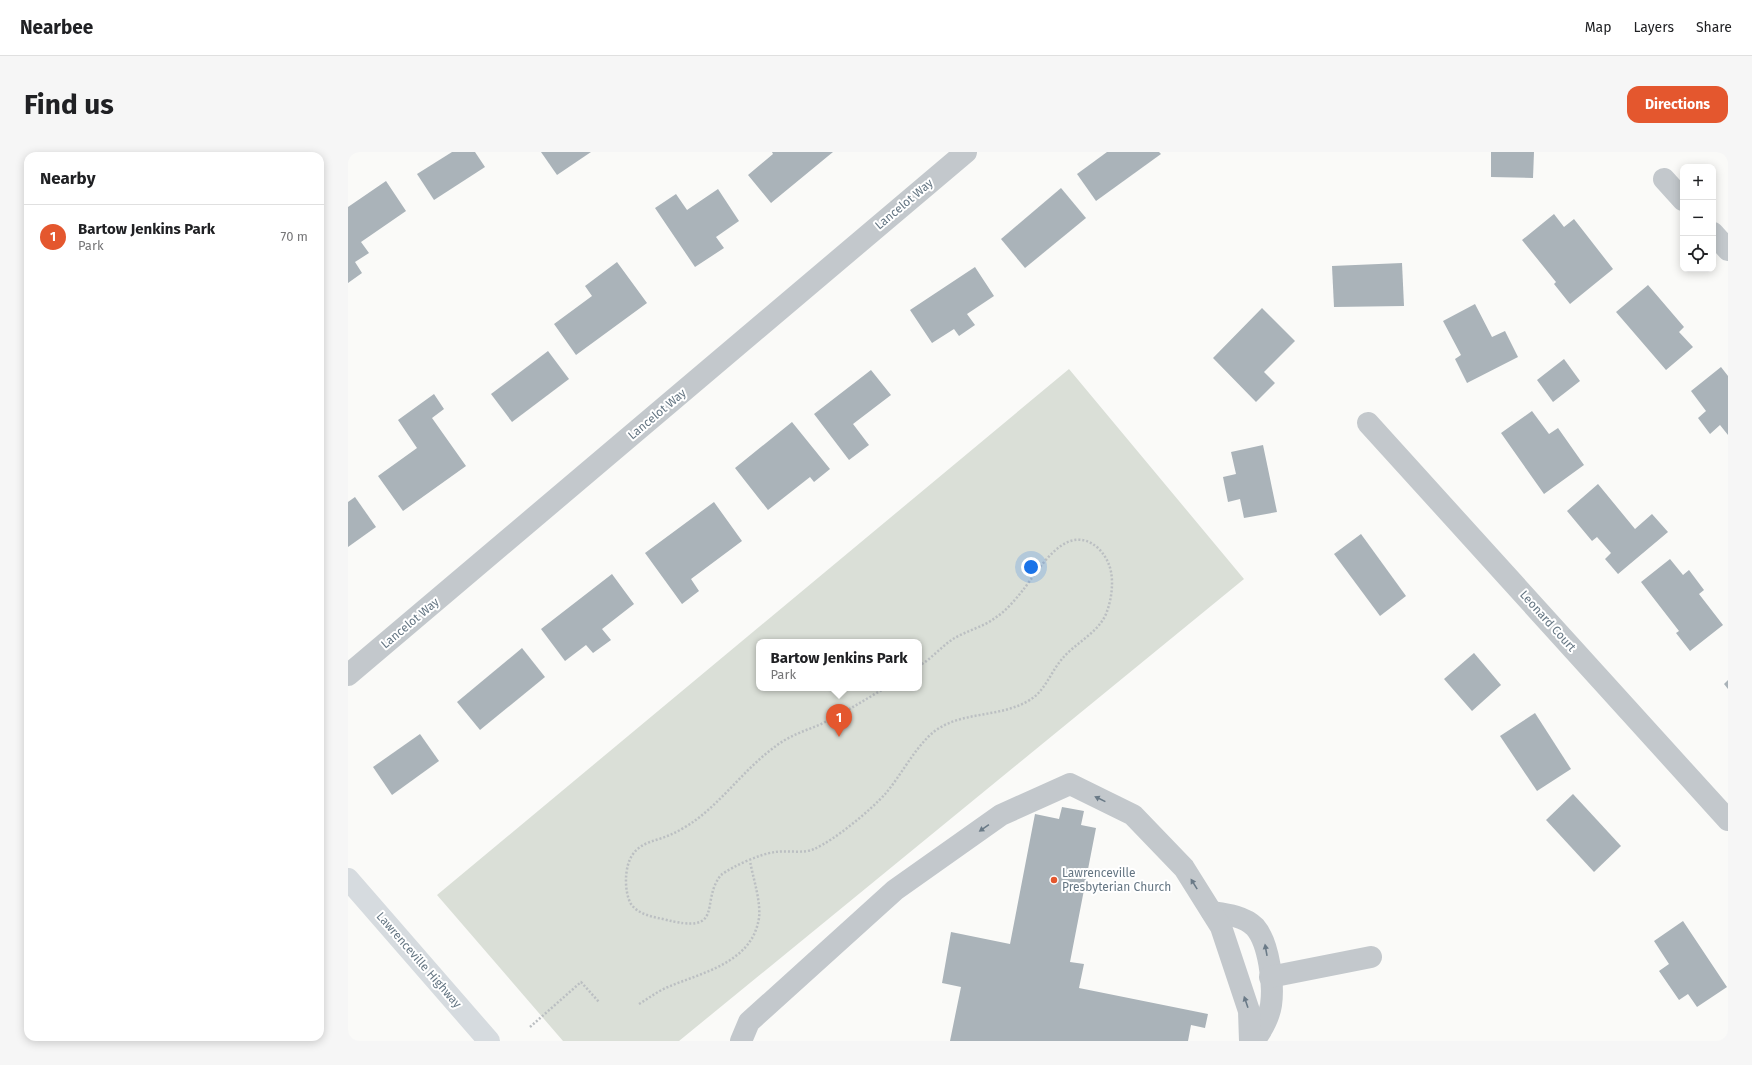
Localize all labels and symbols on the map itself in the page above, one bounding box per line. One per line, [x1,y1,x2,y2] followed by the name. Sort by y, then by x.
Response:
[872,176,936,232] street label: Lancelot Way
[625,386,689,442] street label: Lancelot Way
[1021,557,1041,577] your location
[1517,588,1579,655] street label: Leonard Court
[378,595,442,651] street label: Lancelot Way
[826,704,852,737] pin: 1
[1094,796,1105,802] one-way arrow
[978,824,989,832] one-way arrow
[1062,866,1171,894] place label: Lawrenceville Presbyterian Church
[1049,875,1059,885] marker: Lawrenceville Presbyterian Church
[1191,878,1198,890] one-way arrow
[374,909,464,1011] street label: Lawrenceville Highway
[1263,944,1269,957] one-way arrow
[1243,996,1249,1008] one-way arrow

